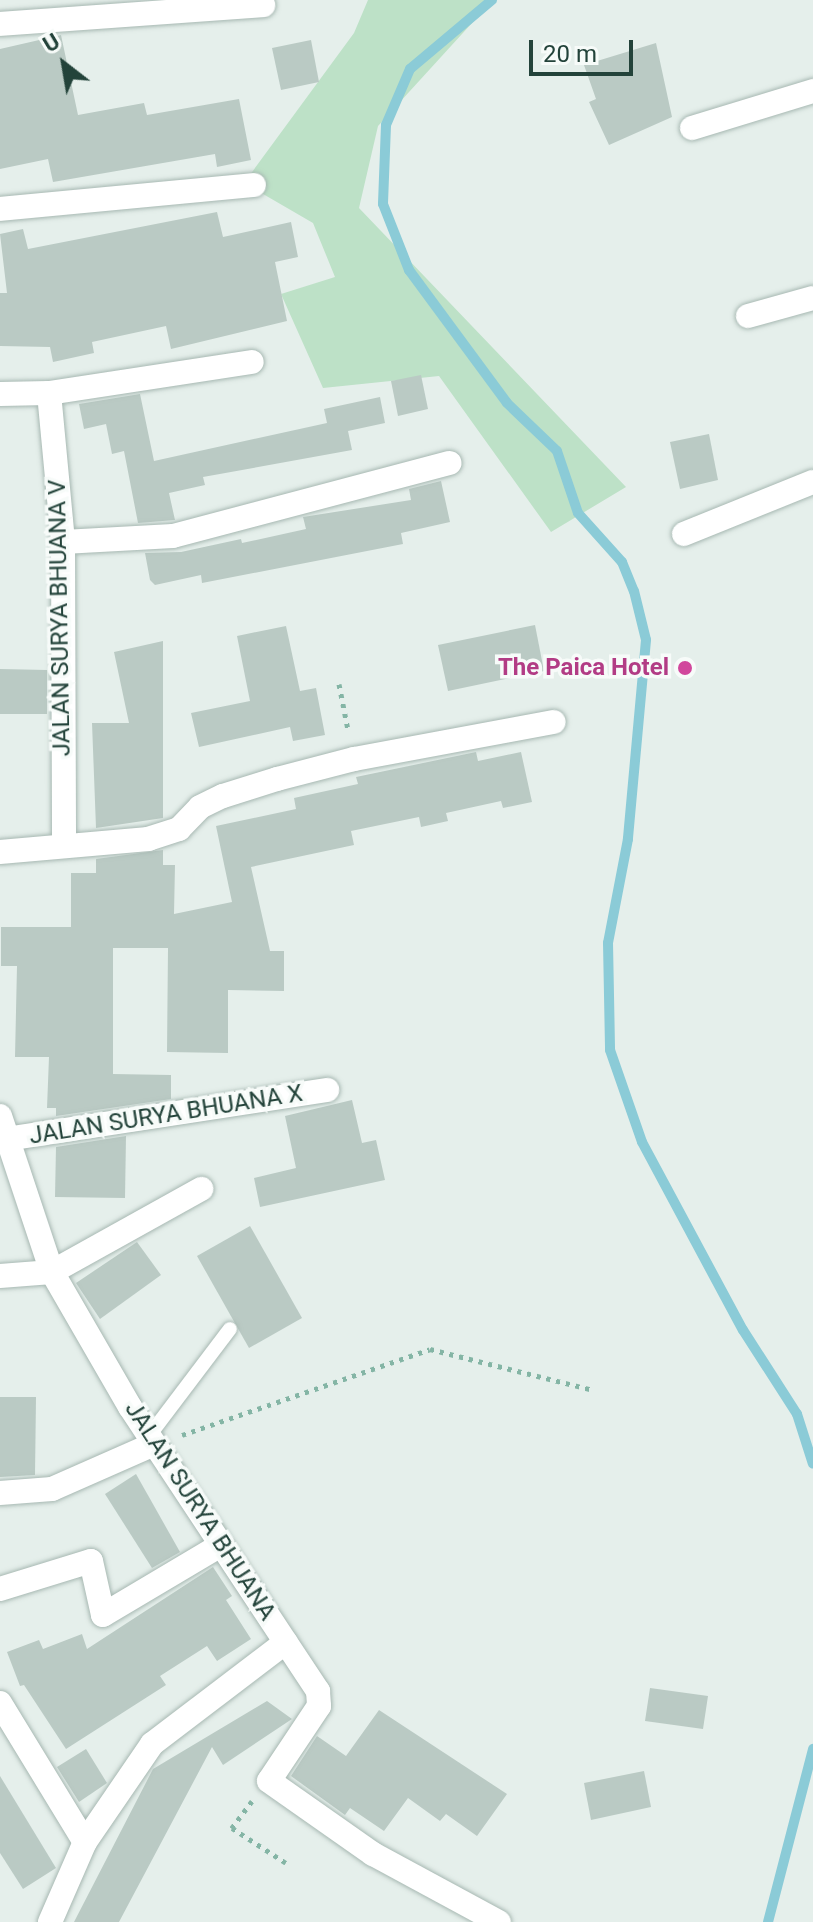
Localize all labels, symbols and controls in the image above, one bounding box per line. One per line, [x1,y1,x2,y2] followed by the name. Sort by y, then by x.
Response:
[24,24,104,104] north arrow
[533,24,637,74] scale bar
[39,29,64,57] text: U
[543,40,597,68] text: 20 m
[43,479,77,757] street label: JALAN SURYA BHUANA V
[498,654,669,682] place label: The Paica Hotel
[676,659,694,677] marker: The Paica Hotel
[27,1079,305,1151] street label: JALAN SURYA BHUANA X
[118,1396,282,1626] street label: JALAN SURYA BHUANA

